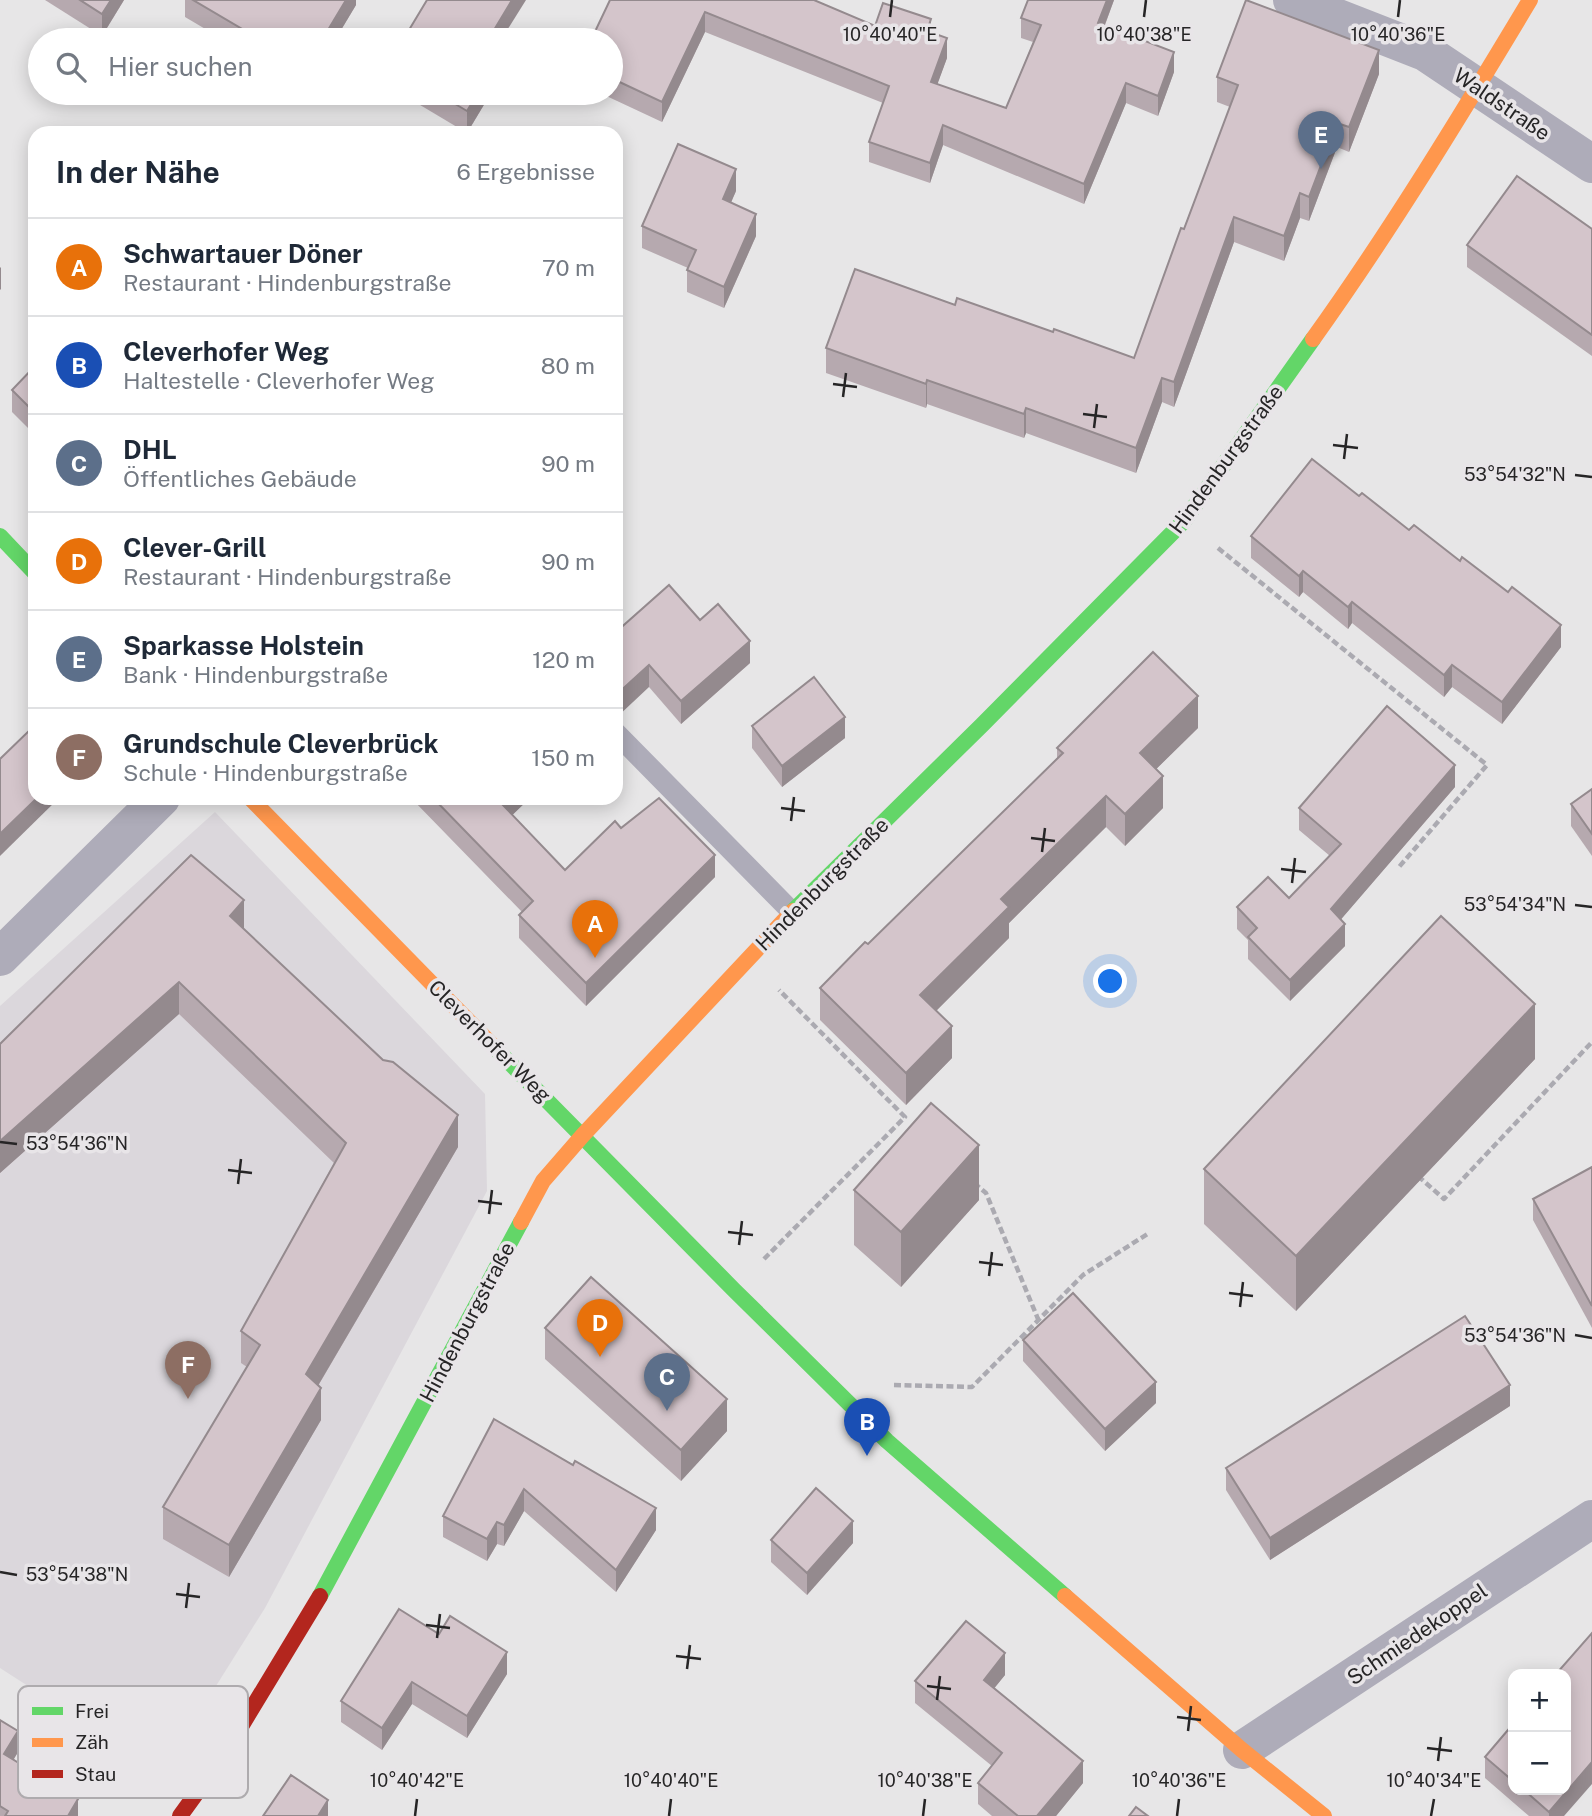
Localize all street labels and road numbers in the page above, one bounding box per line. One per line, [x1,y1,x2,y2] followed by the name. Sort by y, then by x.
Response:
[1449,63,1555,145] street label: Waldstraße
[1164,380,1288,538] street label: Hindenburgstraße
[750,812,894,956] street label: Hindenburgstraße
[424,975,556,1107] street label: Cleverhofer Weg
[414,1238,520,1406] street label: Hindenburgstraße
[1342,1578,1492,1690] street label: Schmiedekoppel

